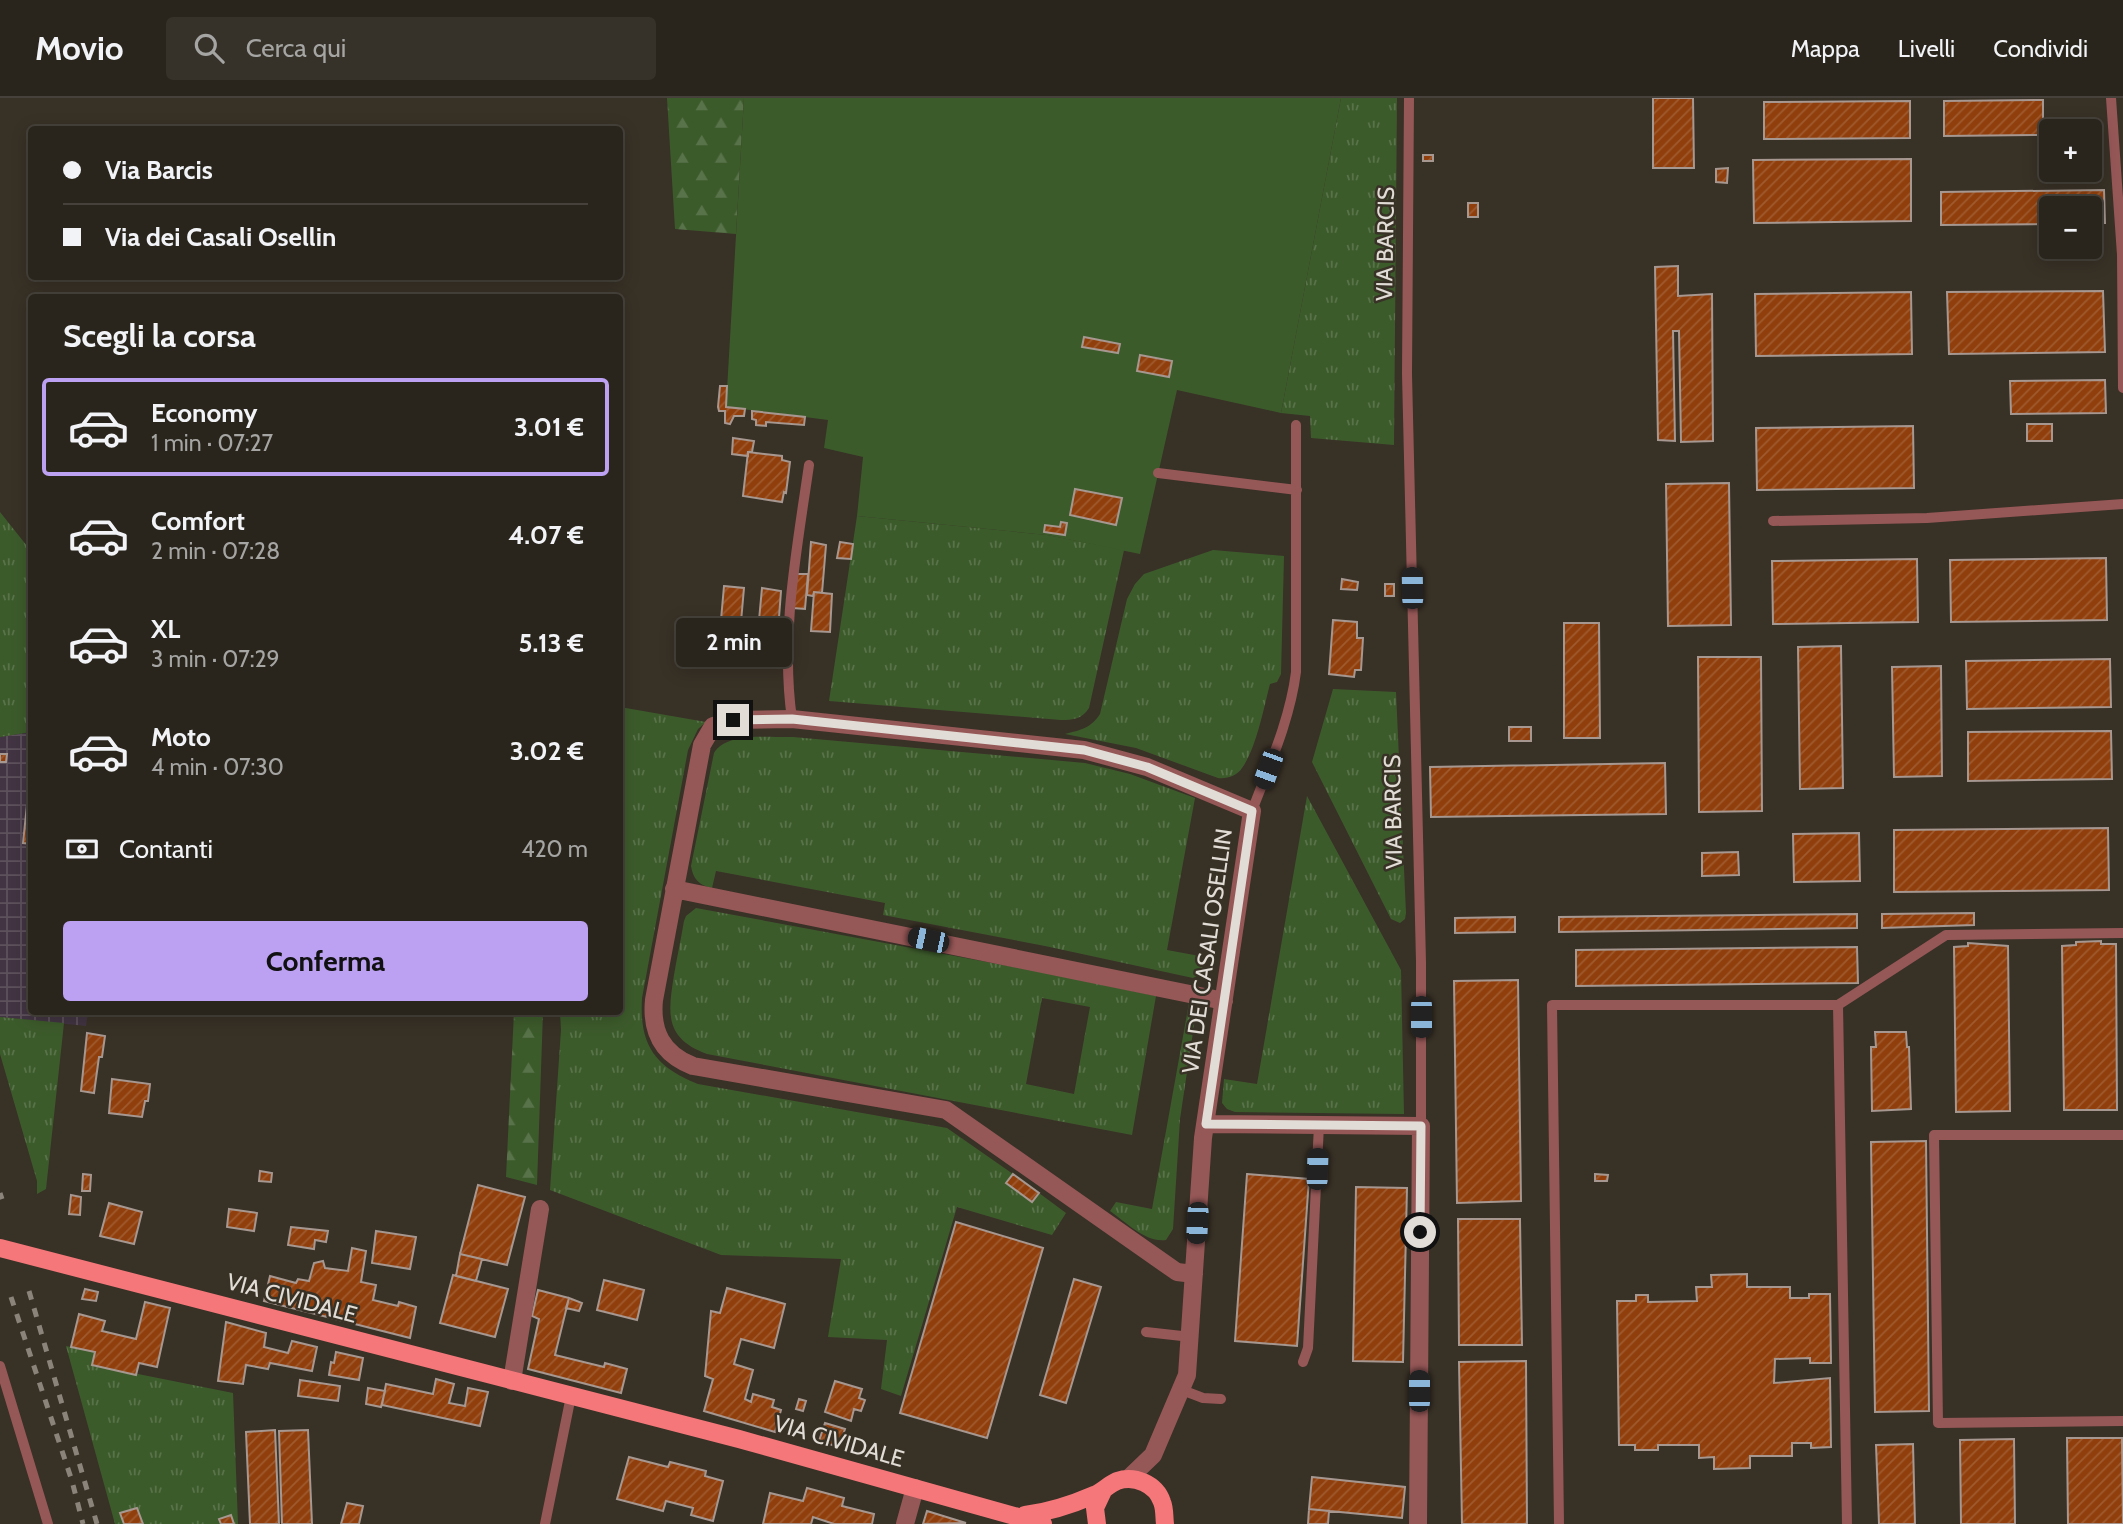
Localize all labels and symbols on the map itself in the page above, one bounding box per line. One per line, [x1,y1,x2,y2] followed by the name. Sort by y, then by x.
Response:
[1370,187,1400,301] street label: VIA BARCIS
[1402,567,1423,609] car
[675,618,791,668] callout: 2 min
[717,704,749,736] route end
[1251,746,1286,792] car
[1378,755,1408,869] street label: VIA BARCIS
[1176,827,1238,1075] street label: VIA DEI CASALI OSELLIN
[906,925,951,955] car
[1411,996,1432,1038] car
[1306,1148,1329,1190] car
[1186,1201,1209,1245] car
[1404,1216,1436,1248] route start
[224,1267,360,1329] street label: VIA CIVIDALE
[1409,1370,1430,1412] car
[771,1409,907,1473] street label: VIA CIVIDALE

